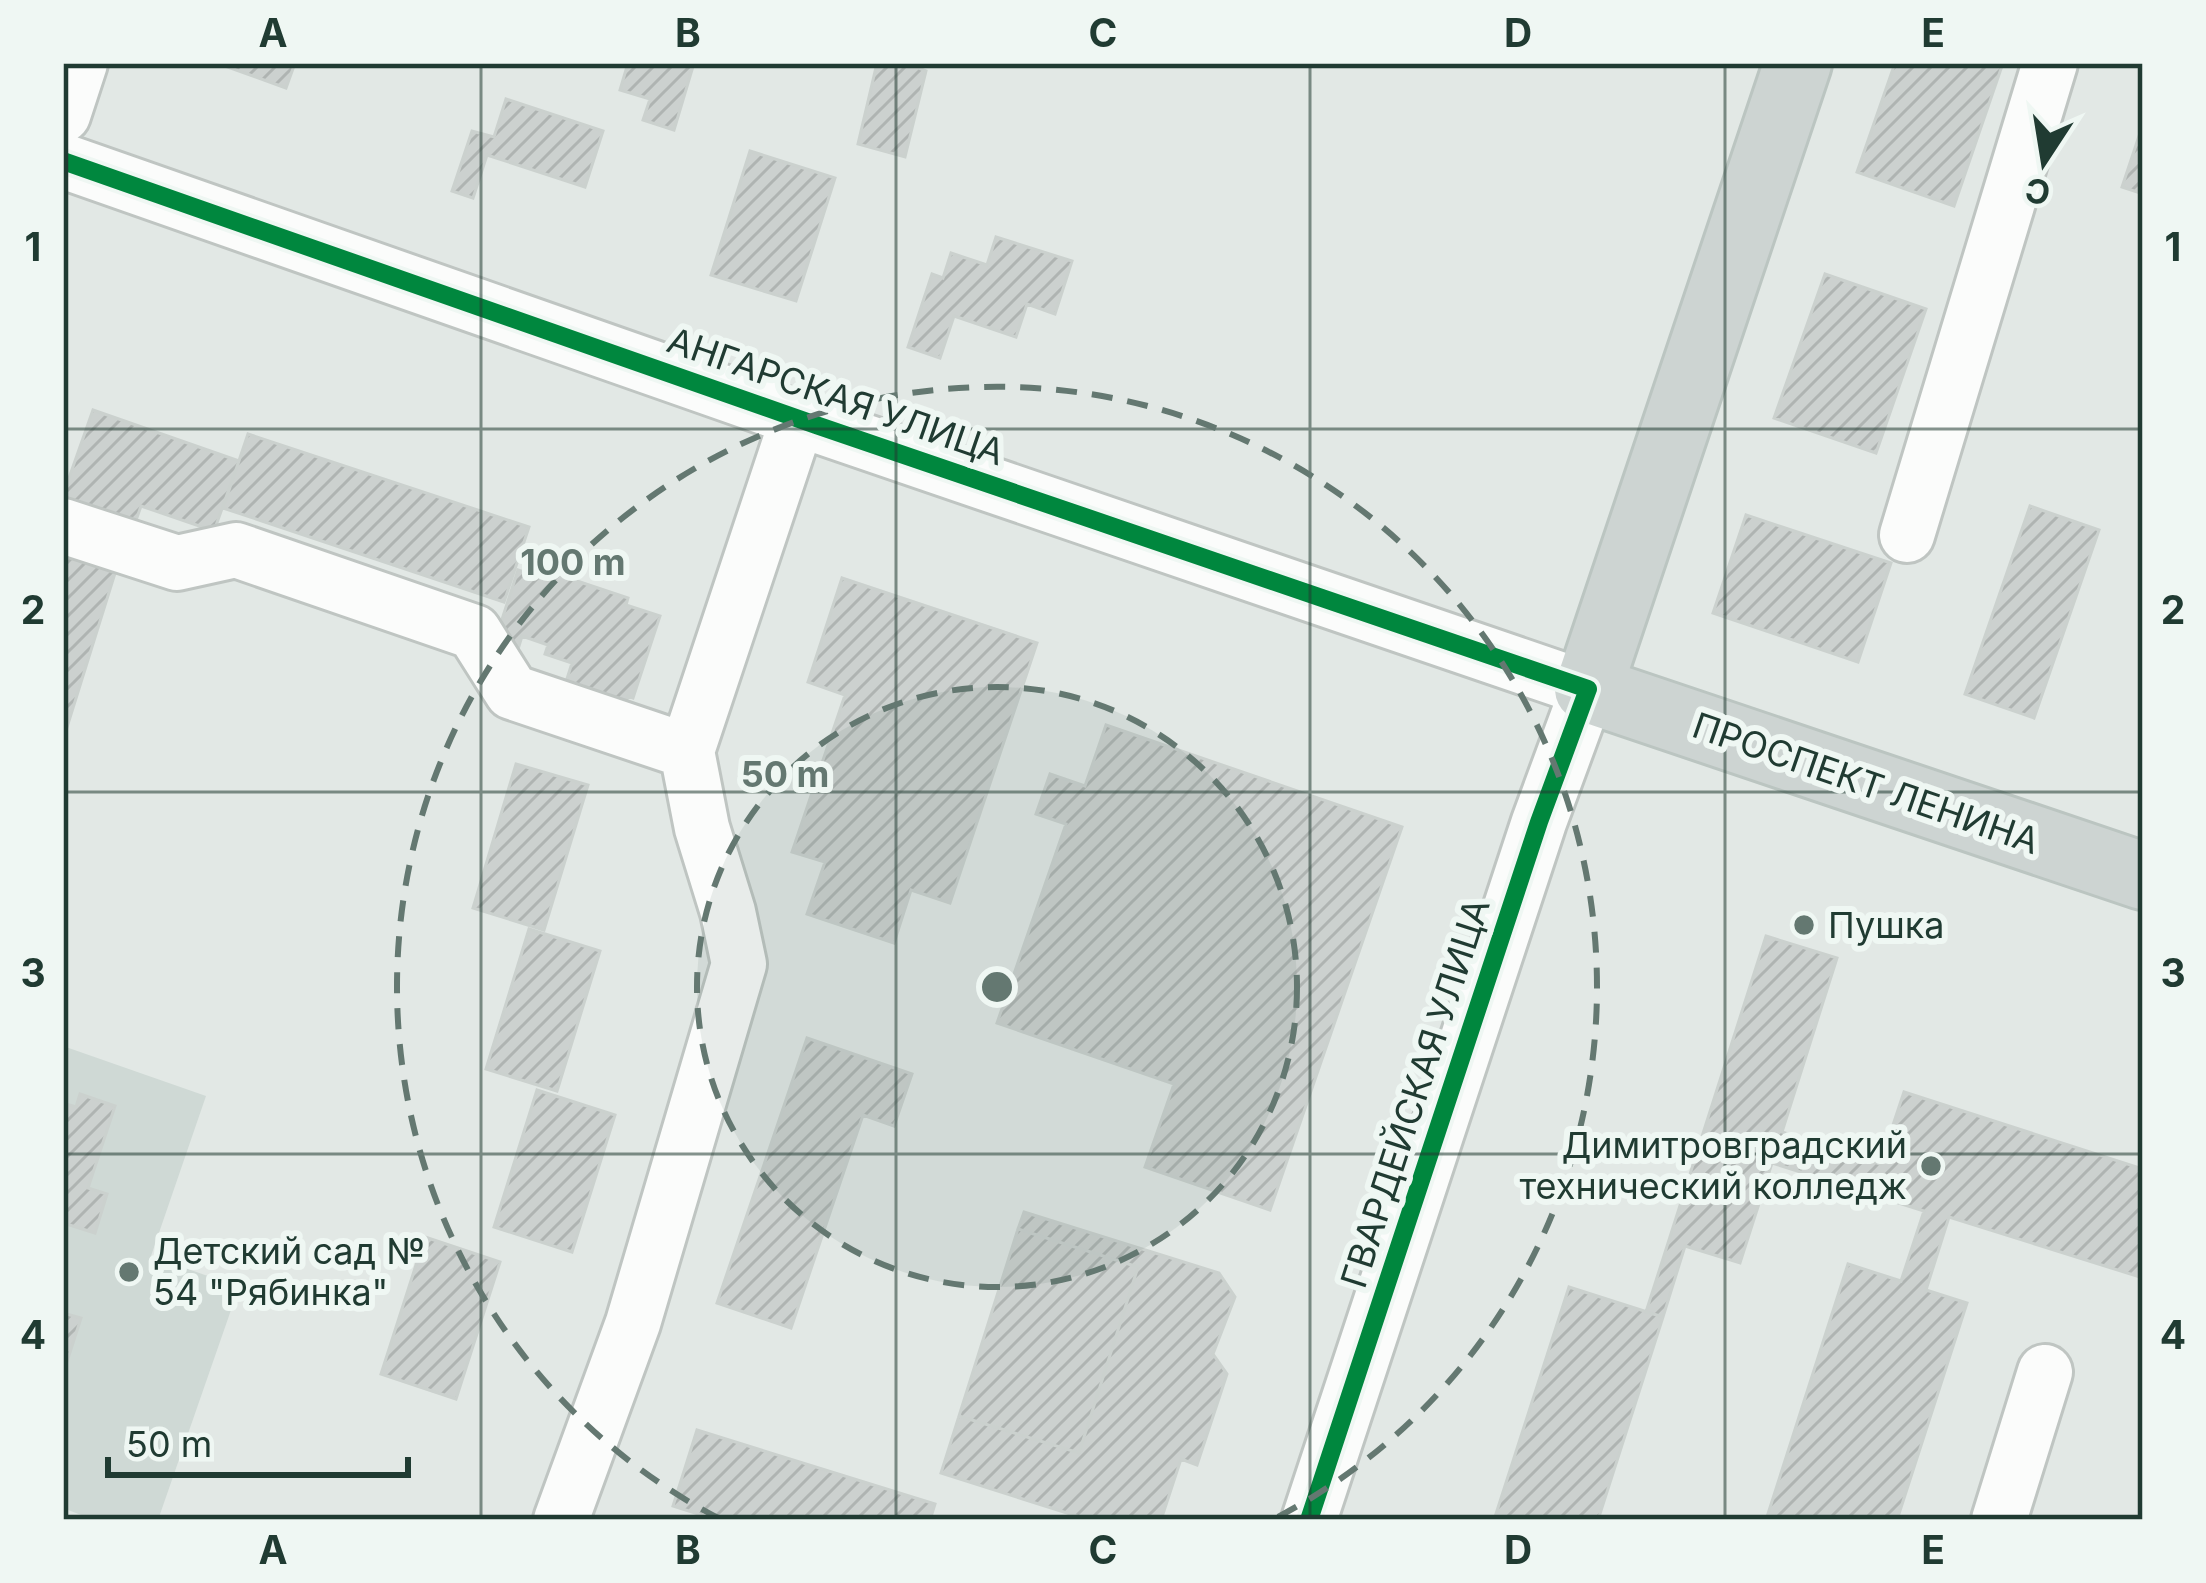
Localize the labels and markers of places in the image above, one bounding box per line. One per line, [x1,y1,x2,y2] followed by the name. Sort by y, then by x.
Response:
[1828,903,1945,947] place label: Пушка
[1791,912,1817,938] marker: Пушка
[976,966,1018,1008] centre of rings
[1519,1123,1907,1208] place label: Димитровградский технический колледж
[1918,1153,1944,1179] marker: Димитровградский технический колледж
[153,1229,426,1314] place label: Детский сад № 54 "Рябинка"
[116,1259,142,1285] marker: Детский сад № 54 "Рябинка"

